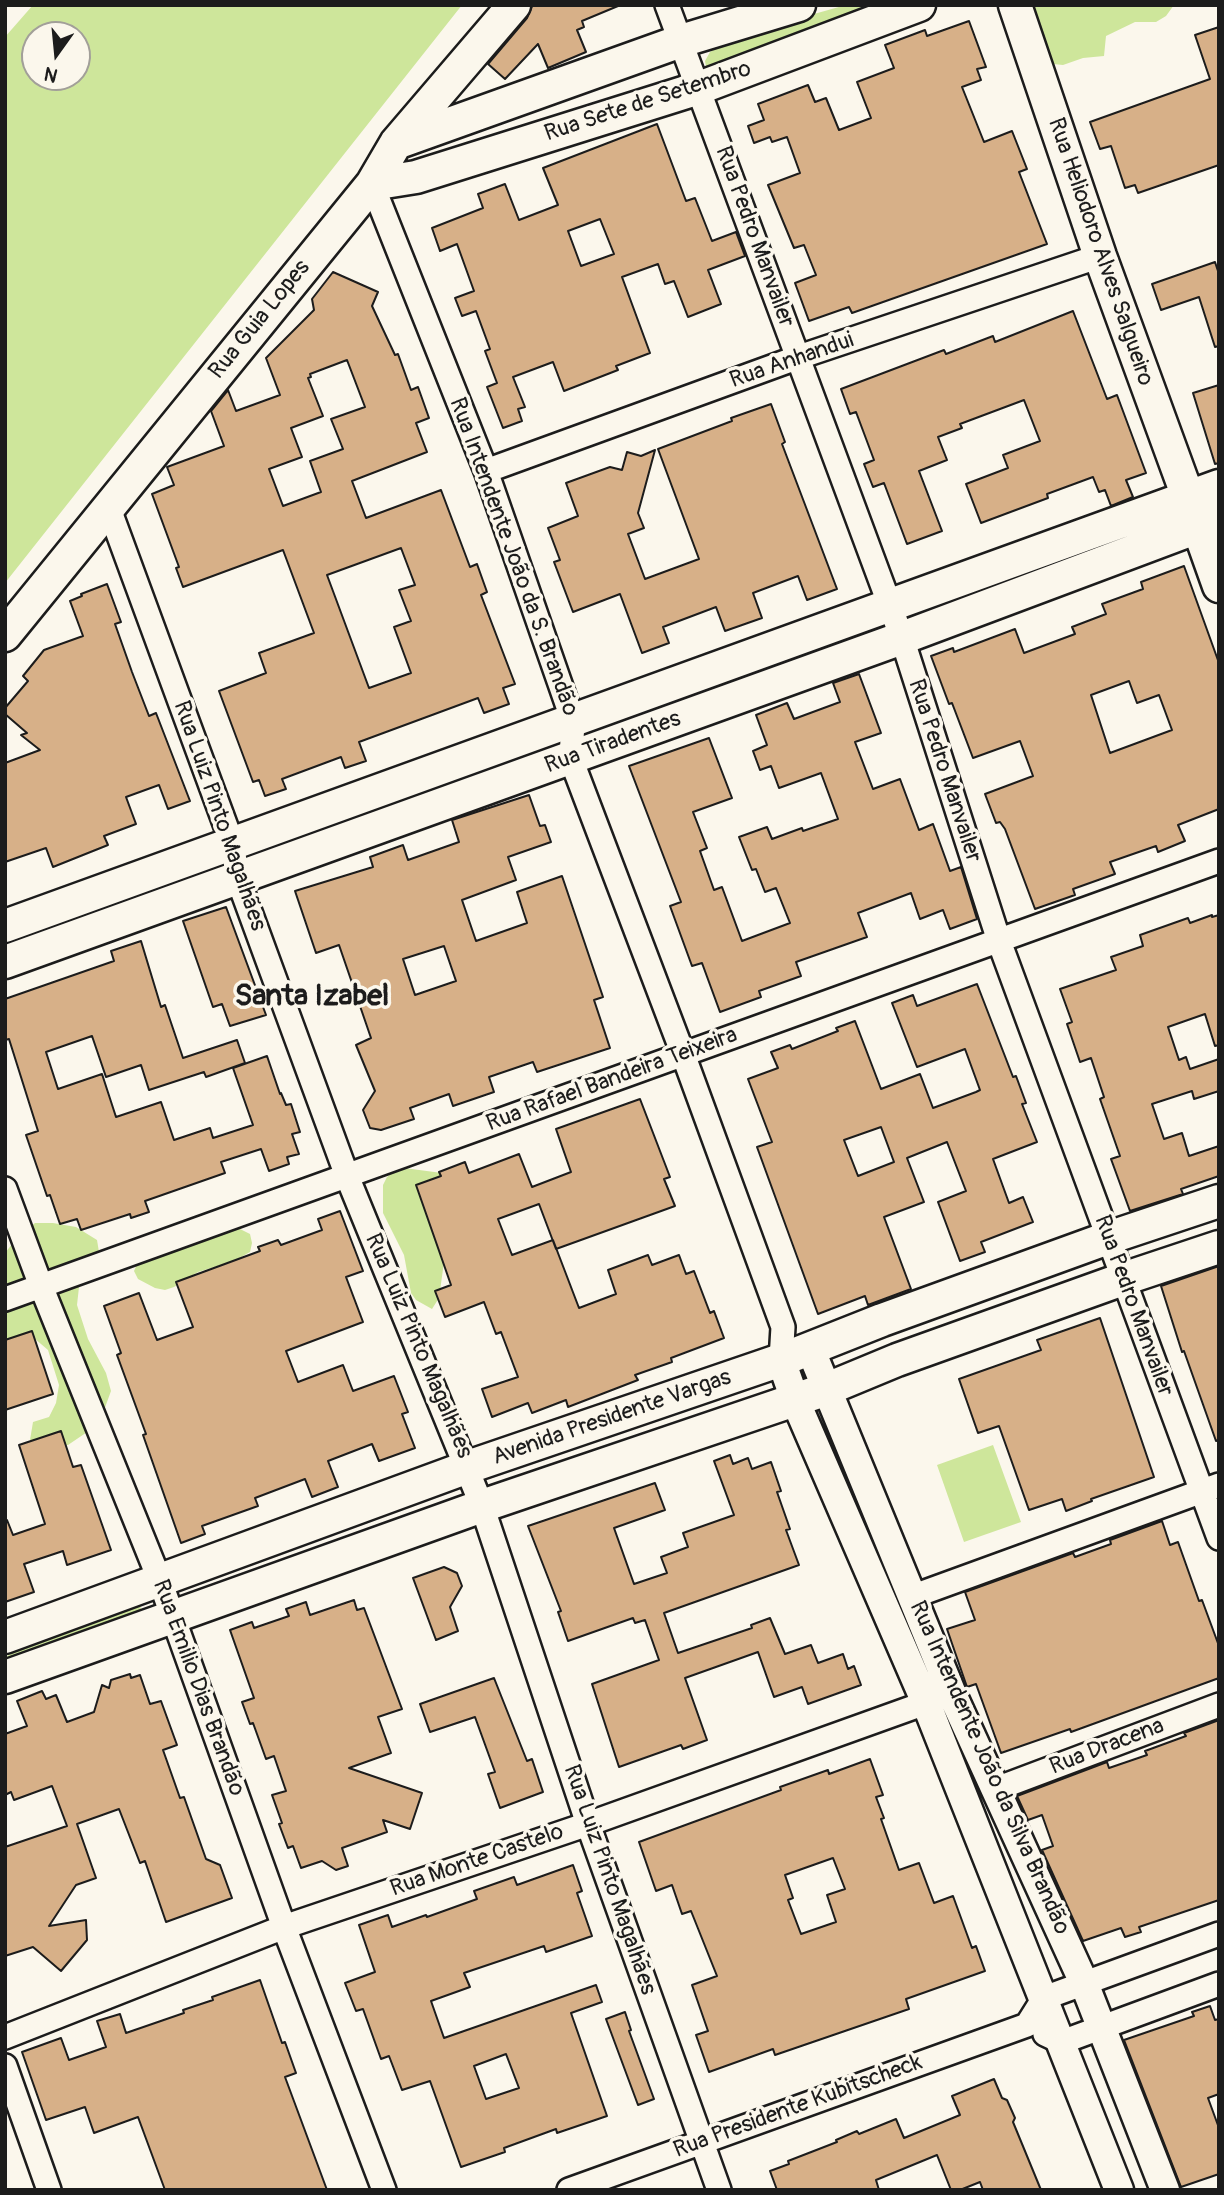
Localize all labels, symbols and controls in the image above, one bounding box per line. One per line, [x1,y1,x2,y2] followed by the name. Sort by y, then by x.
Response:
[21,21,91,91] north arrow
[541,56,755,148] street label: Rua Sete de Setembro
[42,61,60,88] text: N
[1041,114,1159,390] street label: Rua Heliodoro Alves Salgueiro
[708,143,800,331] street label: Rua Pedro Manvailer
[204,255,316,385] street label: Rua Guia Lopes
[726,327,858,395] street label: Rua Anhandui
[442,394,584,720] street label: Rua Intendente João da S. Brandão
[901,676,987,866] street label: Rua Pedro Manvailer
[167,697,271,935] street label: Rua Luiz Pinto Magalhães
[541,706,685,780] street label: Rua Tiradentes
[235,979,389,1015] district label: Santa Izabel
[483,1022,741,1138] street label: Rua Rafael Bandeira Teixeira
[1087,1212,1179,1400] street label: Rua Pedro Manvailer
[358,1229,478,1463] street label: Rua Luiz Pinto Magalhães
[489,1364,735,1472] street label: Avenida Presidente Vargas
[146,1576,250,1800] street label: Rua Emilio Dias Brandão
[903,1597,1075,1939] street label: Rua Intendente João da Silva Brandão
[1046,1713,1168,1781] street label: Rua Dracena
[557,1761,661,1999] street label: Rua Luiz Pinto Magalhães
[387,1818,567,1904] street label: Rua Monte Castelo
[670,2049,926,2165] street label: Rua Presidente Kubitscheck

